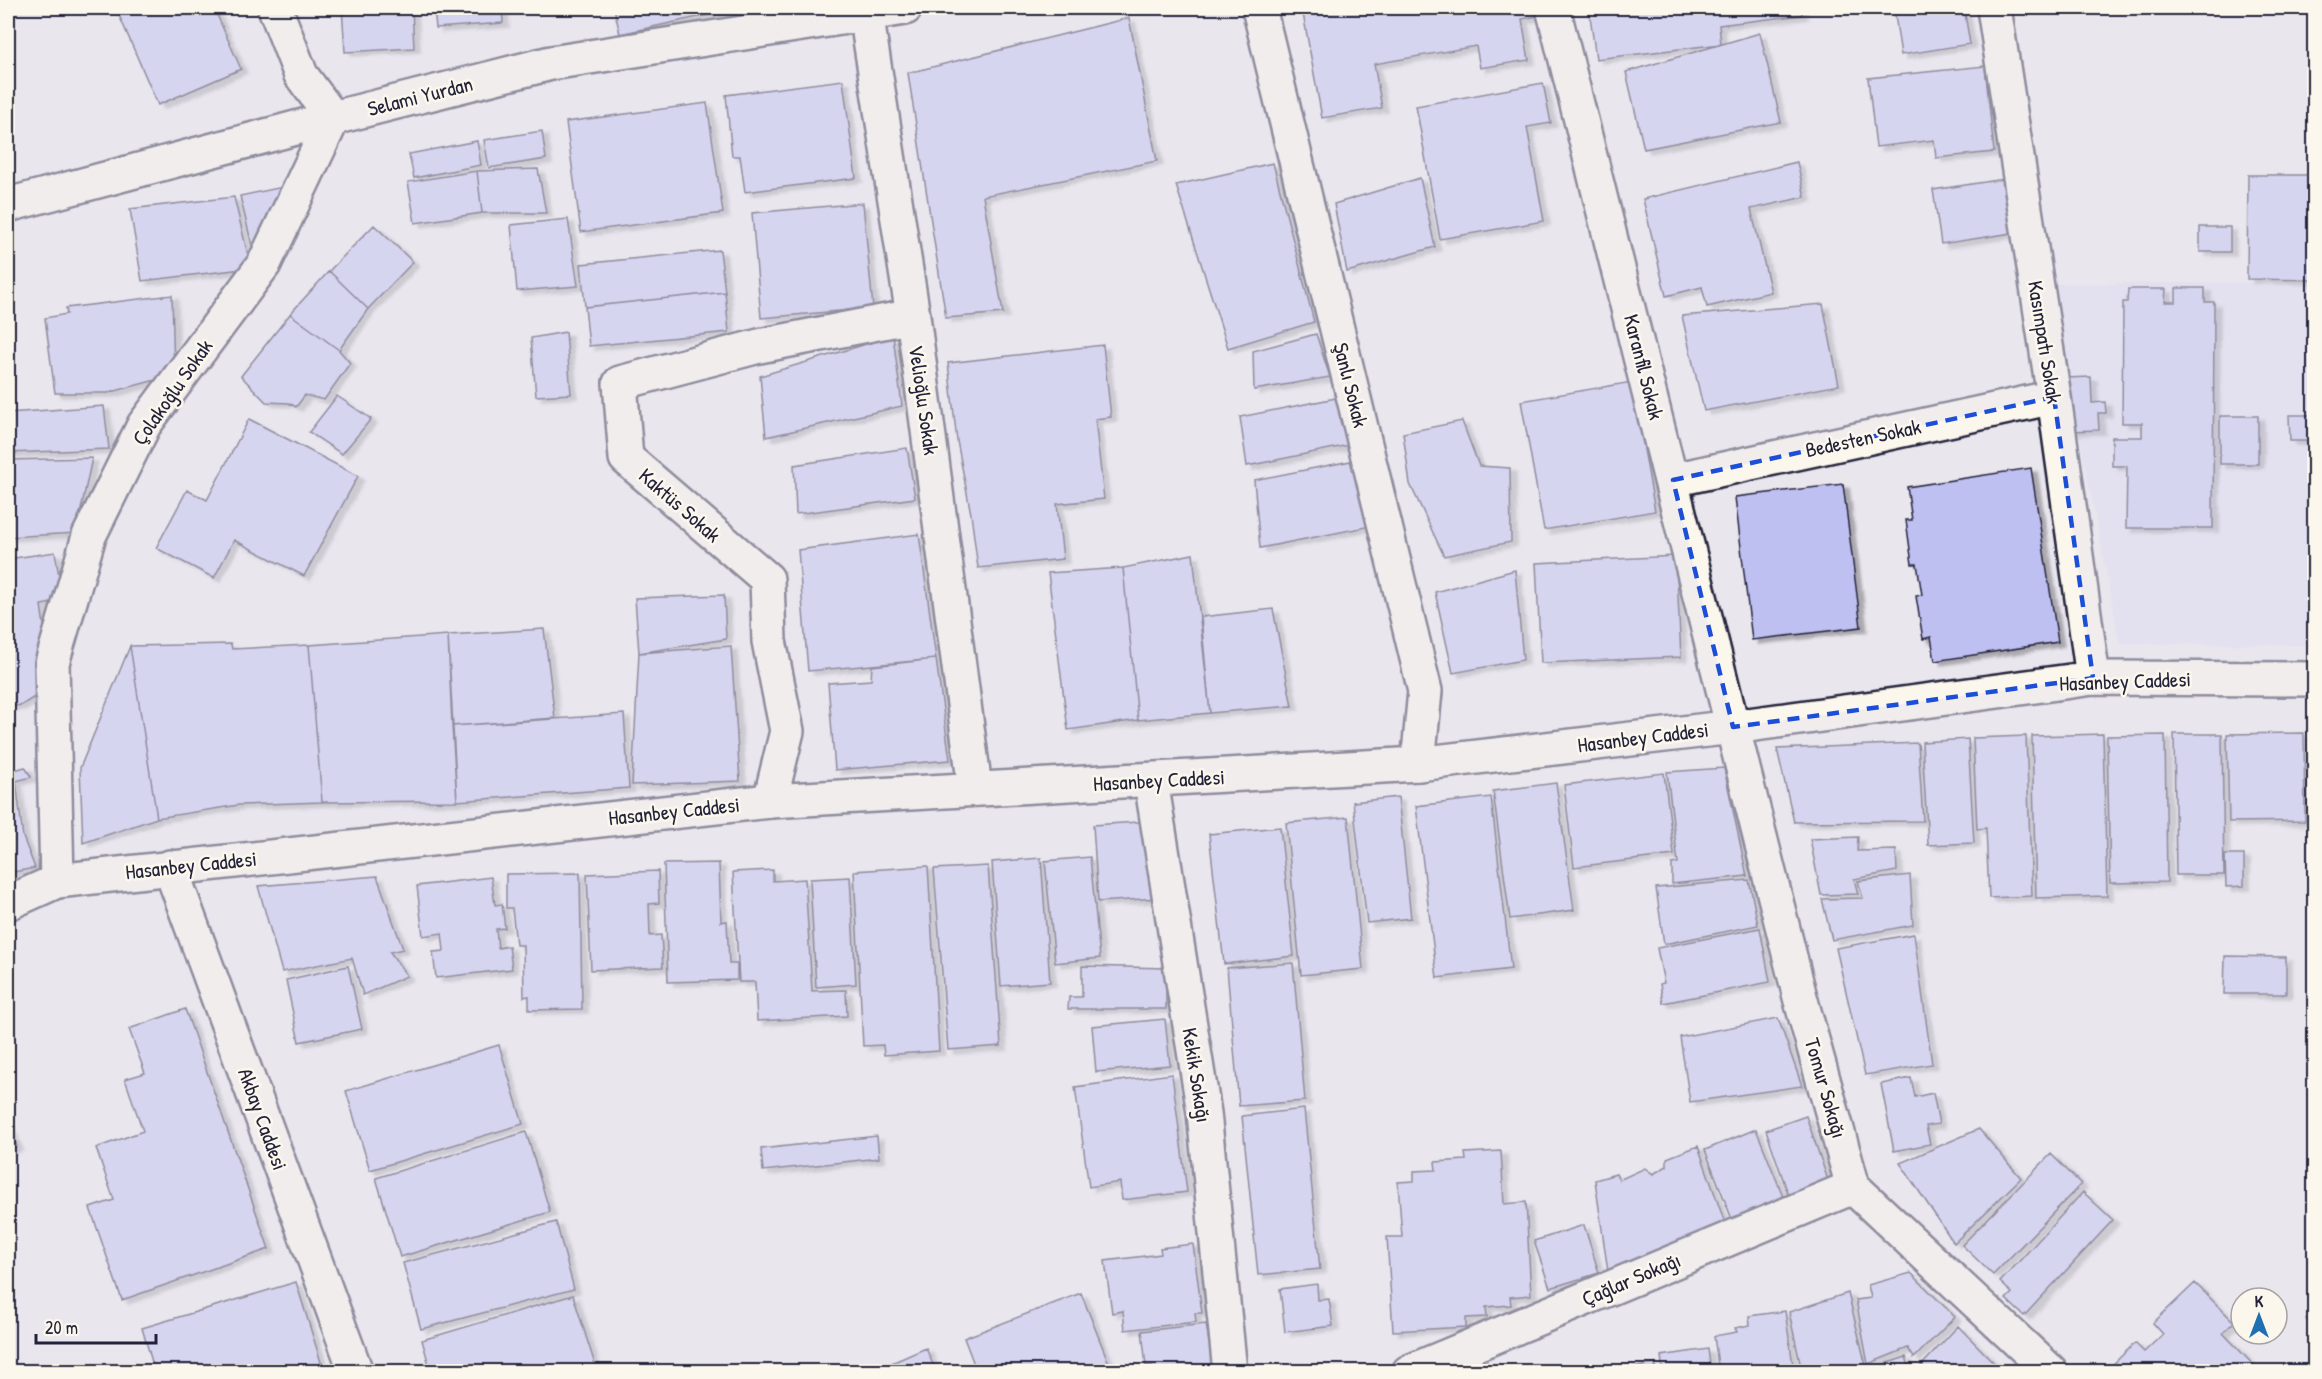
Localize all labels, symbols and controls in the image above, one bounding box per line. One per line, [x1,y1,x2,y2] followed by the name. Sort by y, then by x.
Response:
[364,69,476,123] street label: Selami Yurdan
[2021,278,2069,406] street label: Kasımpatı Sokak
[1617,311,1671,423] street label: Karanfil Sokak
[125,333,219,451] street label: Çolakoğlu Sokak
[1326,340,1376,431] street label: Şanlı Sokak
[902,343,946,457] street label: Velioğlu Sokak
[1803,412,1924,464] street label: Bedesten Sokak
[633,461,728,549] street label: Kaktüs Sokak
[2059,664,2191,698] street label: Hasanbey Caddesi
[1576,715,1710,759] street label: Hasanbey Caddesi
[1092,762,1226,798] street label: Hasanbey Caddesi
[607,790,741,832] street label: Hasanbey Caddesi
[124,844,258,886] street label: Hasanbey Caddesi
[1175,1026,1219,1124] street label: Kekik Sokağı
[1798,1035,1854,1141] street label: Tomur Sokağı
[231,1064,295,1174] street label: Akbay Caddesi
[1577,1245,1685,1313] street label: Çağlar Sokağı
[2229,1286,2289,1346] north arrow
[2255,1290,2264,1312] text: K
[36,1307,156,1345] scale bar
[45,1315,78,1340] text: 20 m

